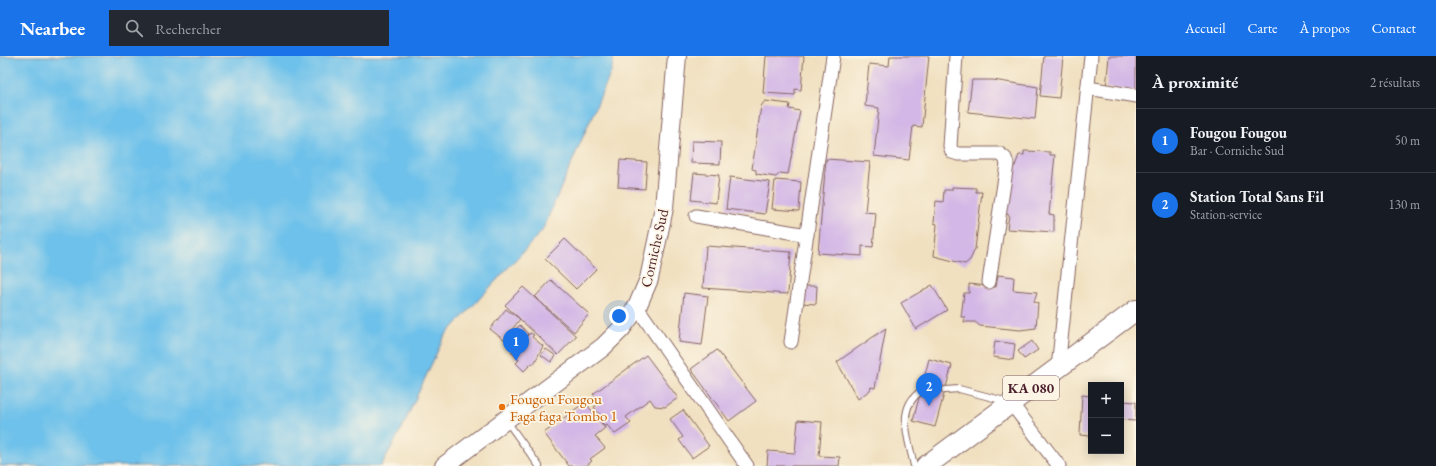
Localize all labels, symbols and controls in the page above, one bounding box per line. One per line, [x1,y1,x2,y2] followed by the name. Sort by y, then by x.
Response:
[109,10,389,46] search box
[20,16,85,41] text: Nearbee
[123,17,145,39] icon: search
[155,19,221,38] text: Rechercher
[1185,19,1226,37] text: Accueil
[1248,19,1278,37] text: Carte
[1300,19,1350,37] text: À propos
[1372,19,1416,37] text: Contact
[1152,71,1238,93] text: À proximité
[1370,74,1420,91] text: 2 résultats
[1190,123,1287,142] text: Fougou Fougou
[1162,132,1168,149] text: 1
[1395,132,1420,149] text: 50 m
[1190,142,1284,159] text: Bar · Corniche Sud
[1190,187,1324,206] text: Station Total Sans Fil
[1162,196,1168,213] text: 2
[1389,196,1420,213] text: 130 m
[1190,206,1262,223] text: Station-service
[636,207,672,289] street label: Corniche Sud
[609,306,629,326] your location
[503,328,529,361] pin: 1
[916,373,942,406] pin: 2
[1003,376,1059,400] road number: KA 080
[1088,382,1124,454] map controls
[1088,382,1124,418] button: +
[510,389,618,425] place label: Fougou Fougou Faga faga Tombo 1
[497,402,507,412] marker: Fougou Fougou Faga faga Tombo 1
[1088,418,1124,454] button: −

